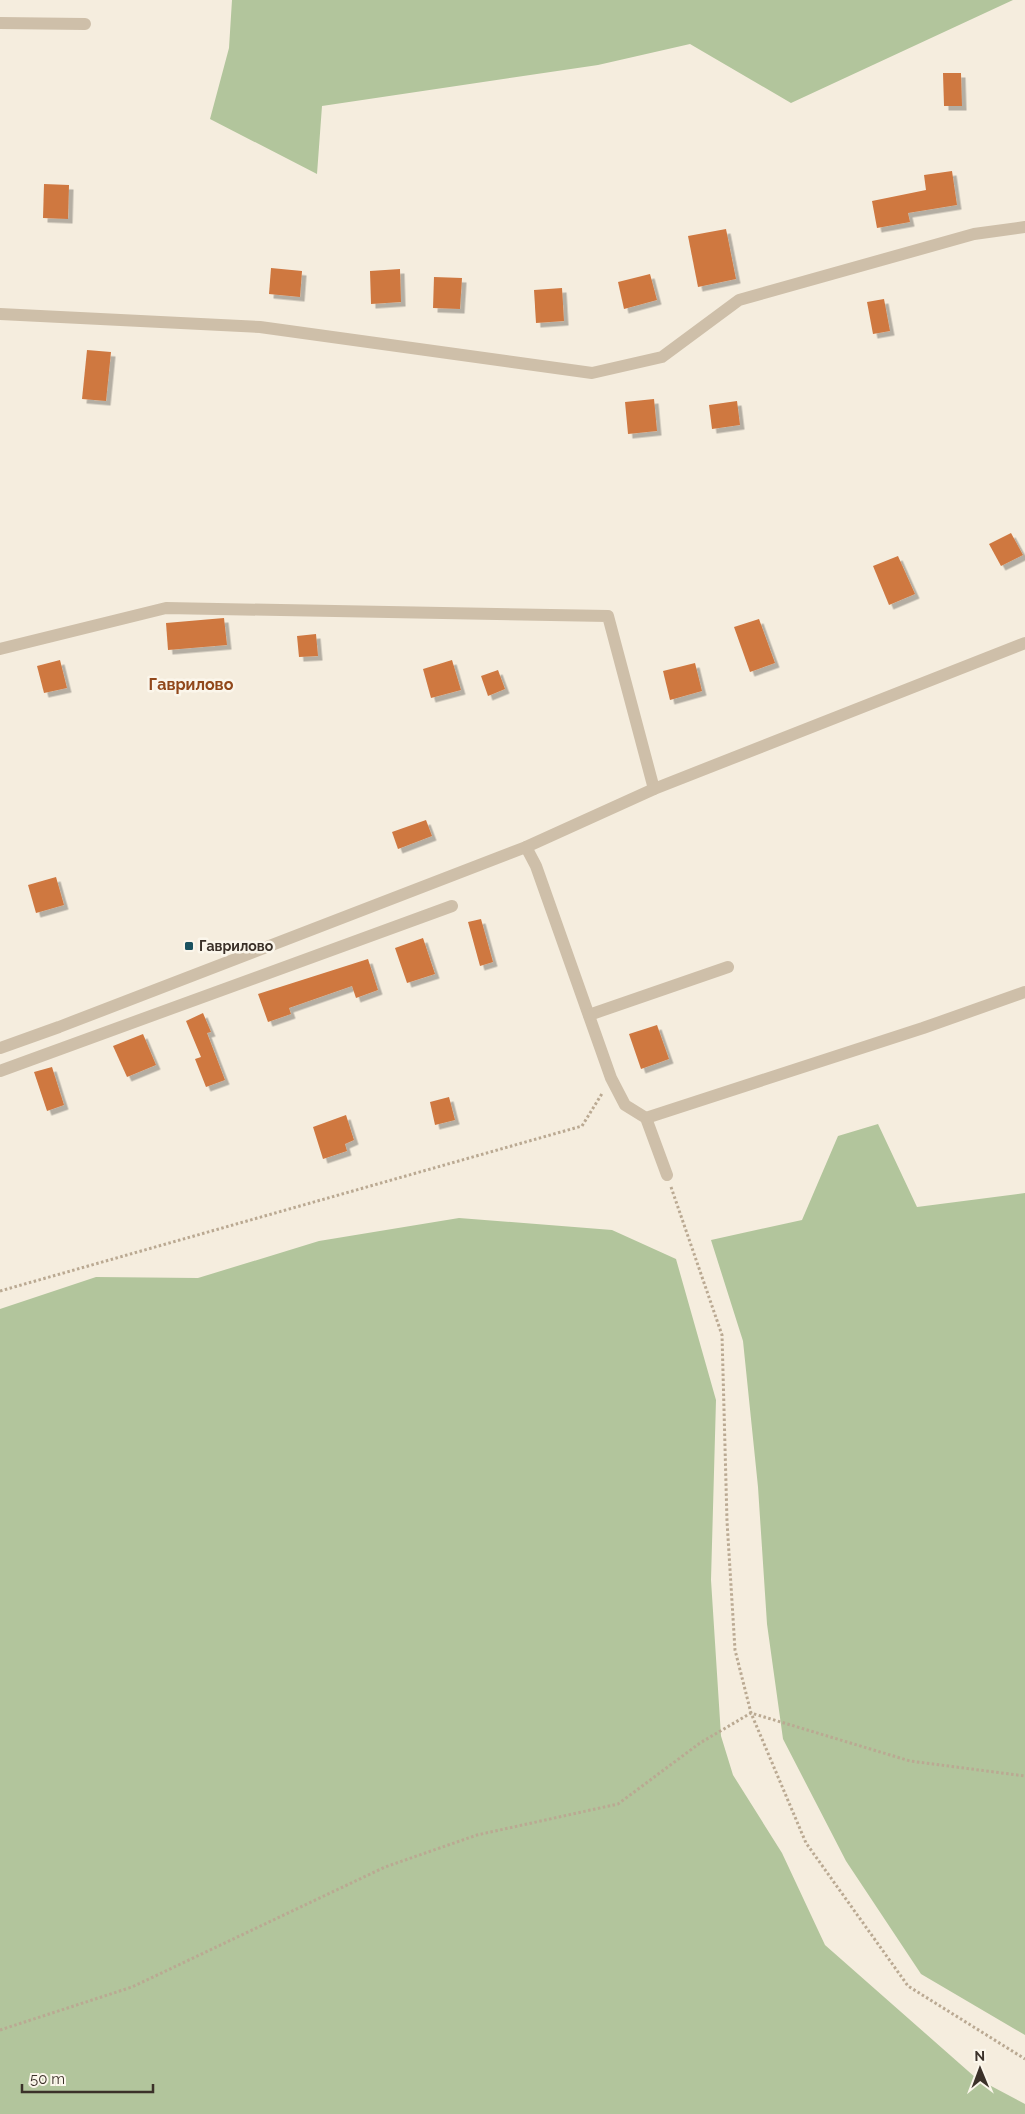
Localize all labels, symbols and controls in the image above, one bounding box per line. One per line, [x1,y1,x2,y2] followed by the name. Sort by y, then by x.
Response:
[149,675,234,694] district label: Гаврилово
[199,938,274,954] place label: Гаврилово
[183,940,195,952] marker: Гаврилово
[955,2044,1005,2094] north arrow
[974,2048,985,2064] text: N
[22,2062,154,2094] scale bar
[30,2070,65,2088] text: 50 m

